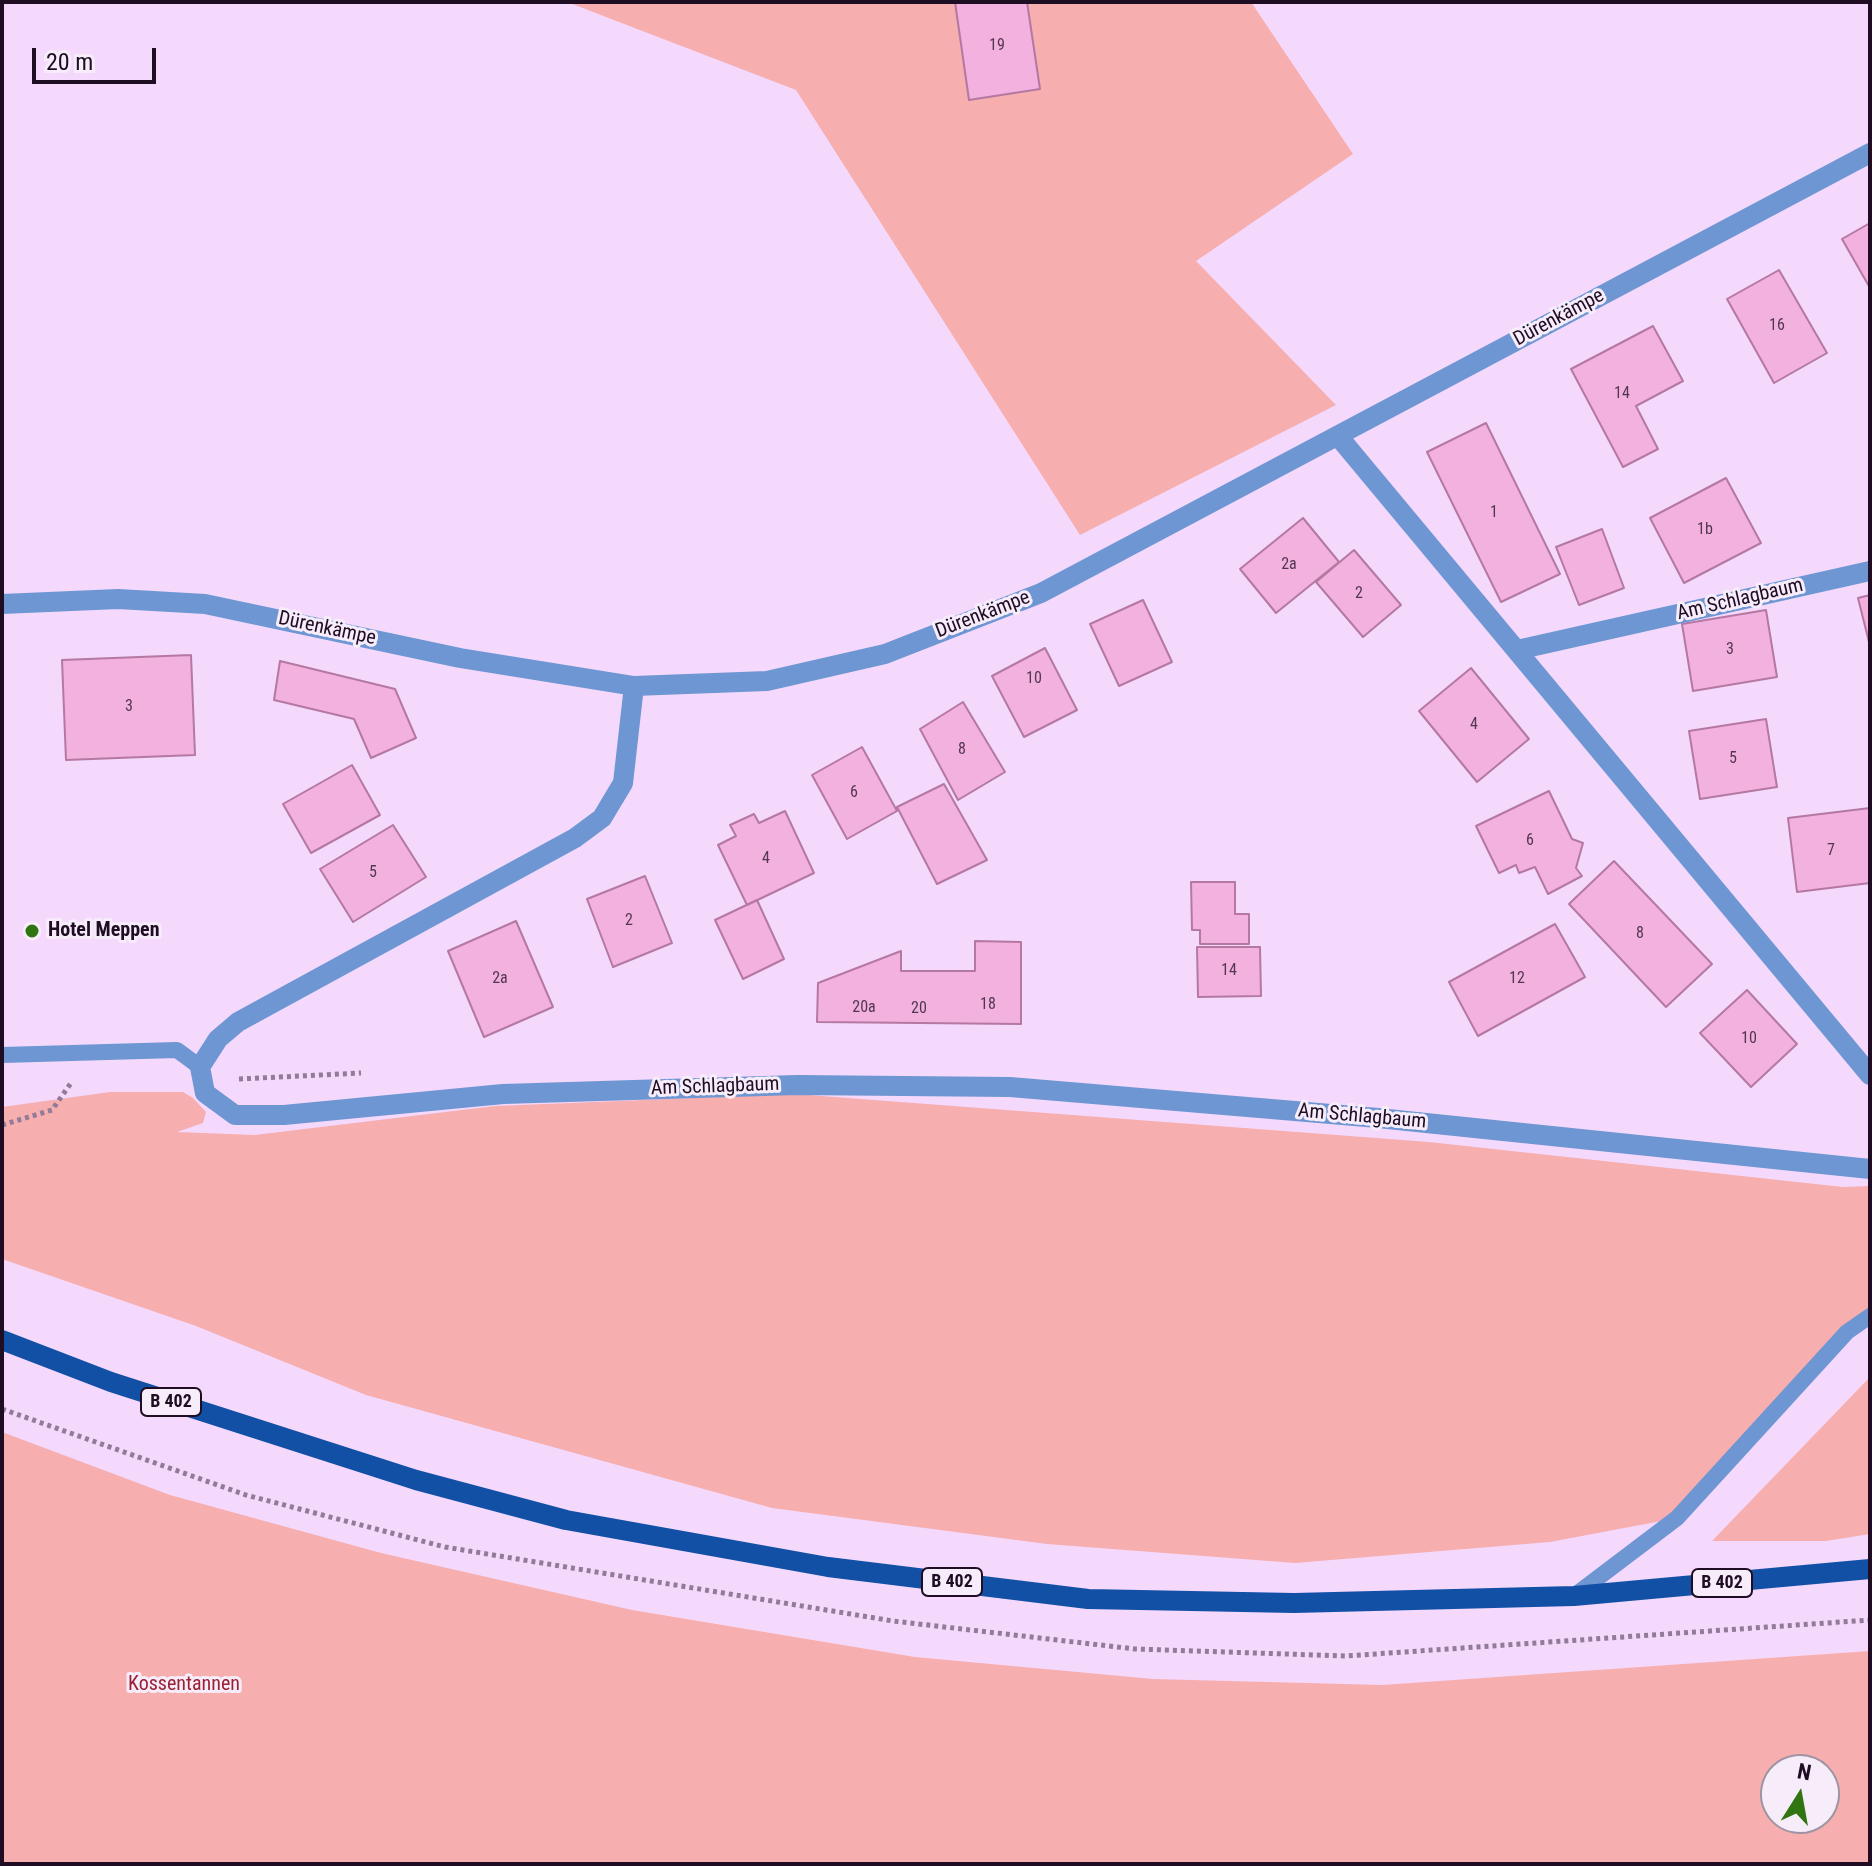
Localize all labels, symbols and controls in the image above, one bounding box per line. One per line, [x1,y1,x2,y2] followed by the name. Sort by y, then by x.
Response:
[36,32,160,82] scale bar
[989,36,1005,56] house number: 19
[46,48,93,76] text: 20 m
[1510,284,1608,352] street label: Dürenkämpe
[1769,316,1785,336] house number: 16
[1614,384,1630,404] house number: 14
[1490,503,1498,523] house number: 1
[1697,520,1713,540] house number: 1b
[1281,555,1297,575] house number: 2a
[1675,574,1805,626] street label: Am Schlagbaum
[1355,584,1363,604] house number: 2
[933,586,1033,644] street label: Dürenkämpe
[276,607,378,651] street label: Dürenkämpe
[1726,640,1734,660] house number: 3
[1026,669,1042,689] house number: 10
[125,697,133,717] house number: 3
[1470,715,1478,735] house number: 4
[958,740,966,760] house number: 8
[1729,749,1737,769] house number: 5
[850,783,858,803] house number: 6
[1526,831,1534,851] house number: 6
[1827,841,1835,861] house number: 7
[762,849,770,869] house number: 4
[369,863,377,883] house number: 5
[625,911,633,931] house number: 2
[48,919,160,943] place label: Hotel Meppen
[23,922,41,940] marker: Hotel Meppen
[1636,924,1644,944] house number: 8
[1221,961,1237,981] house number: 14
[492,969,508,989] house number: 2a
[1509,969,1525,989] house number: 12
[980,995,996,1015] house number: 18
[852,998,876,1018] house number: 20a
[911,999,927,1019] house number: 20
[1741,1029,1757,1049] house number: 10
[650,1073,780,1101] street label: Am Schlagbaum
[1297,1099,1427,1135] street label: Am Schlagbaum
[141,1388,201,1416] road number: B 402
[922,1568,982,1596] road number: B 402
[1692,1569,1752,1597] road number: B 402
[128,1673,240,1697] park label: Kossentannen
[1760,1754,1840,1834] north arrow
[1795,1758,1813,1785] text: N

